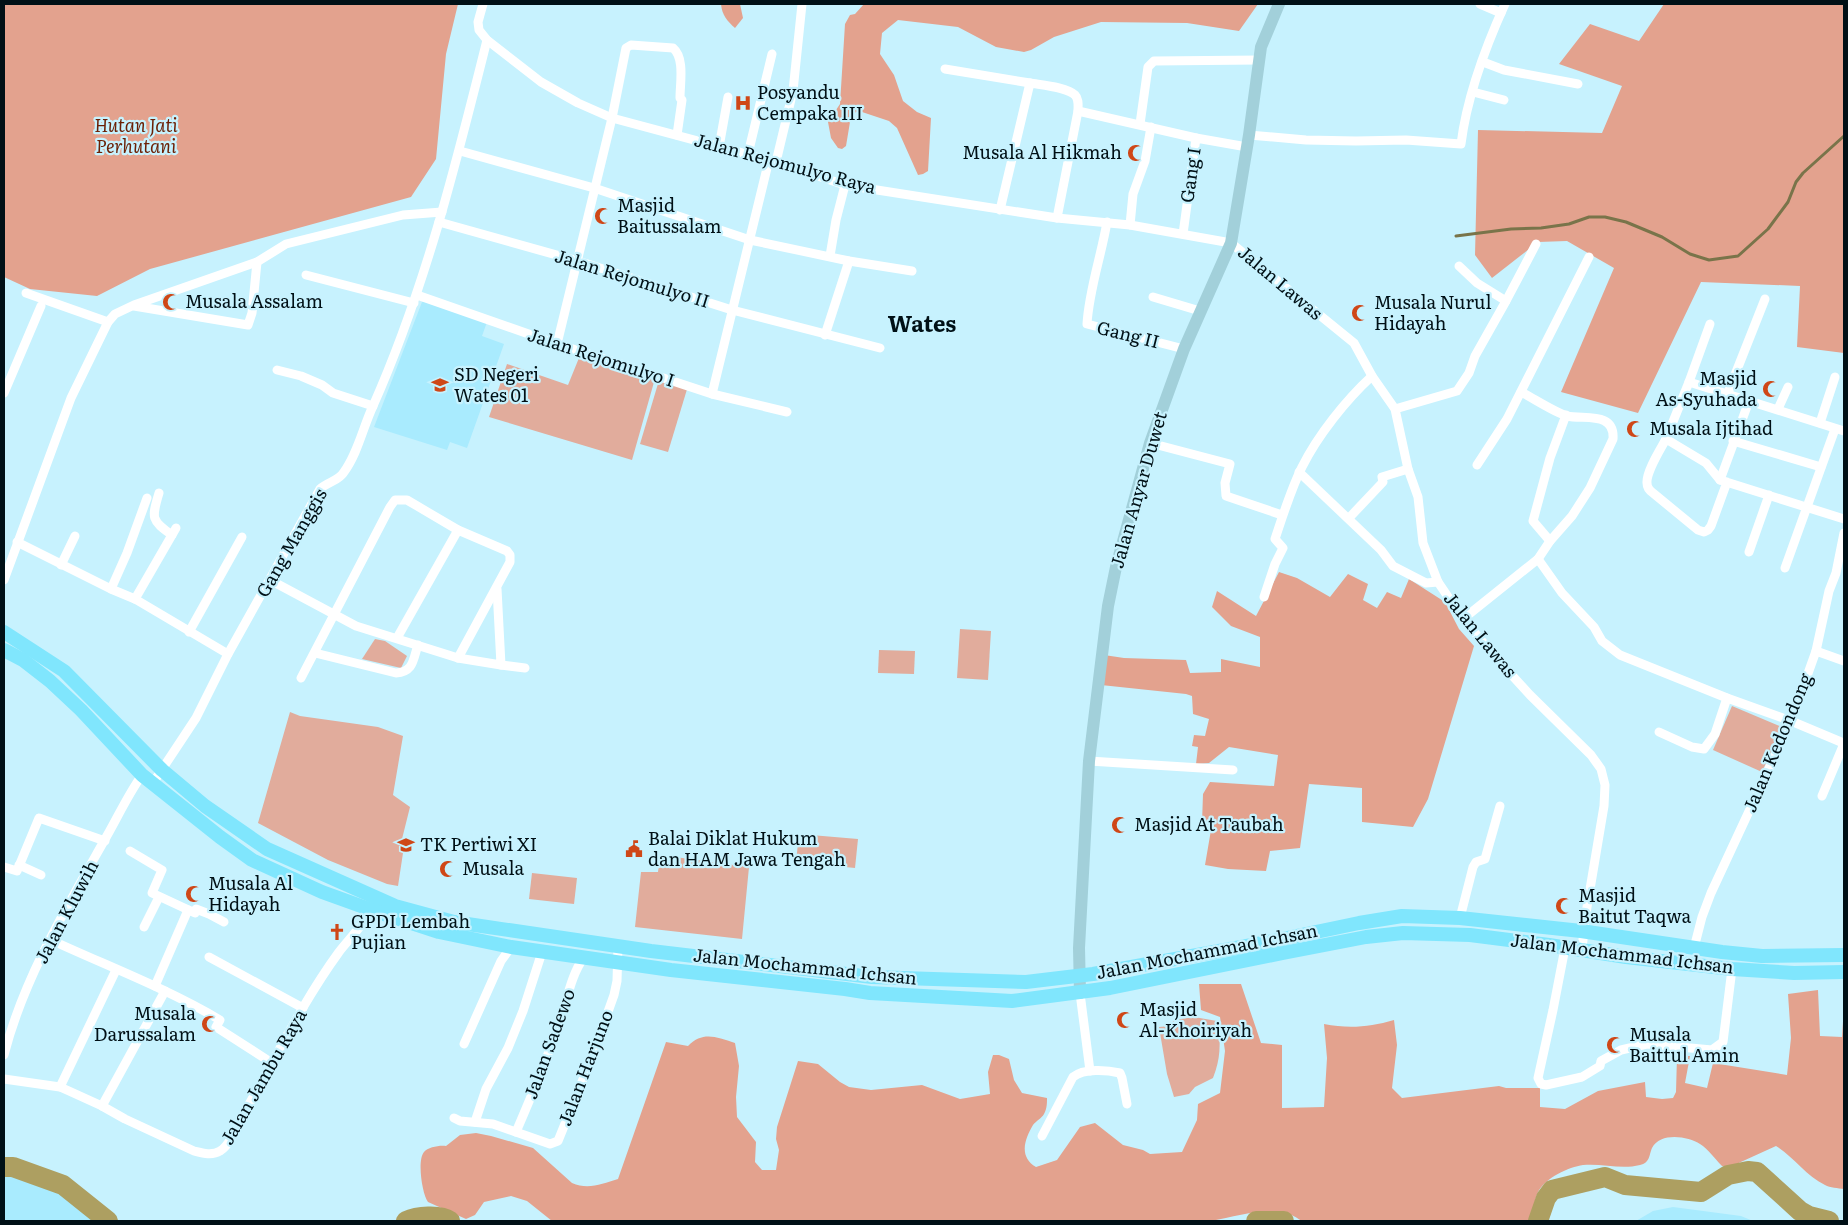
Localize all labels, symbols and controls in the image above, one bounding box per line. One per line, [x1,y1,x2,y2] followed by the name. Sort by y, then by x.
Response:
[757,78,863,126] place label: Posyandu Cempaka III
[733,93,753,113] hospital icon: Posyandu Cempaka III
[94,111,178,159] park label: Hutan Jati Perhutani
[692,125,880,200] street label: Jalan Rejomulyo Raya
[962,138,1122,165] place label: Musala Al Hikmah
[1126,143,1146,163] mosque icon: Musala Al Hikmah
[1172,145,1207,204] street label: Gang I
[617,191,722,239] place label: Masjid Baitussalam
[593,206,613,226] mosque icon: Masjid Baitussalam
[1233,238,1329,325] street label: Jalan Lawas
[552,241,713,314] street label: Jalan Rejomulyo II
[185,287,323,314] place label: Musala Assalam
[1374,288,1491,336] place label: Musala Nurul Hidayah
[161,292,181,312] mosque icon: Musala Assalam
[1350,303,1370,323] mosque icon: Musala Nurul Hidayah
[888,306,956,339] district label: Wates
[1094,313,1162,354] street label: Gang II
[524,320,678,393] street label: Jalan Rejomulyo I
[454,360,539,408] place label: SD Negeri Wates 01
[1655,364,1757,412] place label: Masjid As-Syuhada
[430,375,450,395] school or university icon: SD Negeri Wates 01
[1761,379,1781,399] mosque icon: Masjid As-Syuhada
[1102,407,1173,571] street label: Jalan Anyar Duwet
[1649,414,1773,441] place label: Musala Ijtihad
[1625,419,1645,439] mosque icon: Musala Ijtihad
[249,483,333,602] street label: Gang Manggis
[1438,585,1524,683] street label: Jalan Lawas
[1735,668,1818,816] street label: Jalan Kedondong
[1134,810,1284,837] place label: Masjid At Taubah
[1110,815,1130,835] mosque icon: Masjid At Taubah
[648,824,846,872] place label: Balai Diklat Hukum dan HAM Jawa Tengah
[420,830,537,857] place label: TK Pertiwi XI
[396,835,416,855] school or university icon: TK Pertiwi XI
[624,839,644,859] public building icon: Balai Diklat Hukum dan HAM Jawa Tengah
[462,854,524,881] place label: Musala
[27,855,104,968] street label: Jalan Kluwih
[438,859,458,879] mosque icon: Musala
[208,869,293,917] place label: Musala Al Hidayah
[1578,881,1691,929] place label: Masjid Baitut Taqwa
[184,884,204,904] mosque icon: Musala Al Hidayah
[1554,896,1574,916] mosque icon: Masjid Baitut Taqwa
[351,907,470,955] place label: GPDI Lembah Pujian
[1094,916,1320,985] street label: Jalan Mochammad Ichsan
[327,922,347,942] church icon: GPDI Lembah Pujian
[1509,925,1736,980] street label: Jalan Mochammad Ichsan
[692,940,918,991] street label: Jalan Mochammad Ichsan
[516,984,581,1103] street label: Jalan Sadewo
[1139,995,1252,1043] place label: Masjid Al-Khoiriyah
[94,999,196,1047] place label: Musala Darussalam
[213,1003,313,1149] street label: Jalan Jambu Raya
[550,1006,619,1129] street label: Jalan Harjuno
[1115,1010,1135,1030] mosque icon: Masjid Al-Khoiriyah
[200,1014,220,1034] mosque icon: Musala Darussalam
[1629,1020,1740,1068] place label: Musala Baittul Amin
[1605,1035,1625,1055] mosque icon: Musala Baittul Amin

